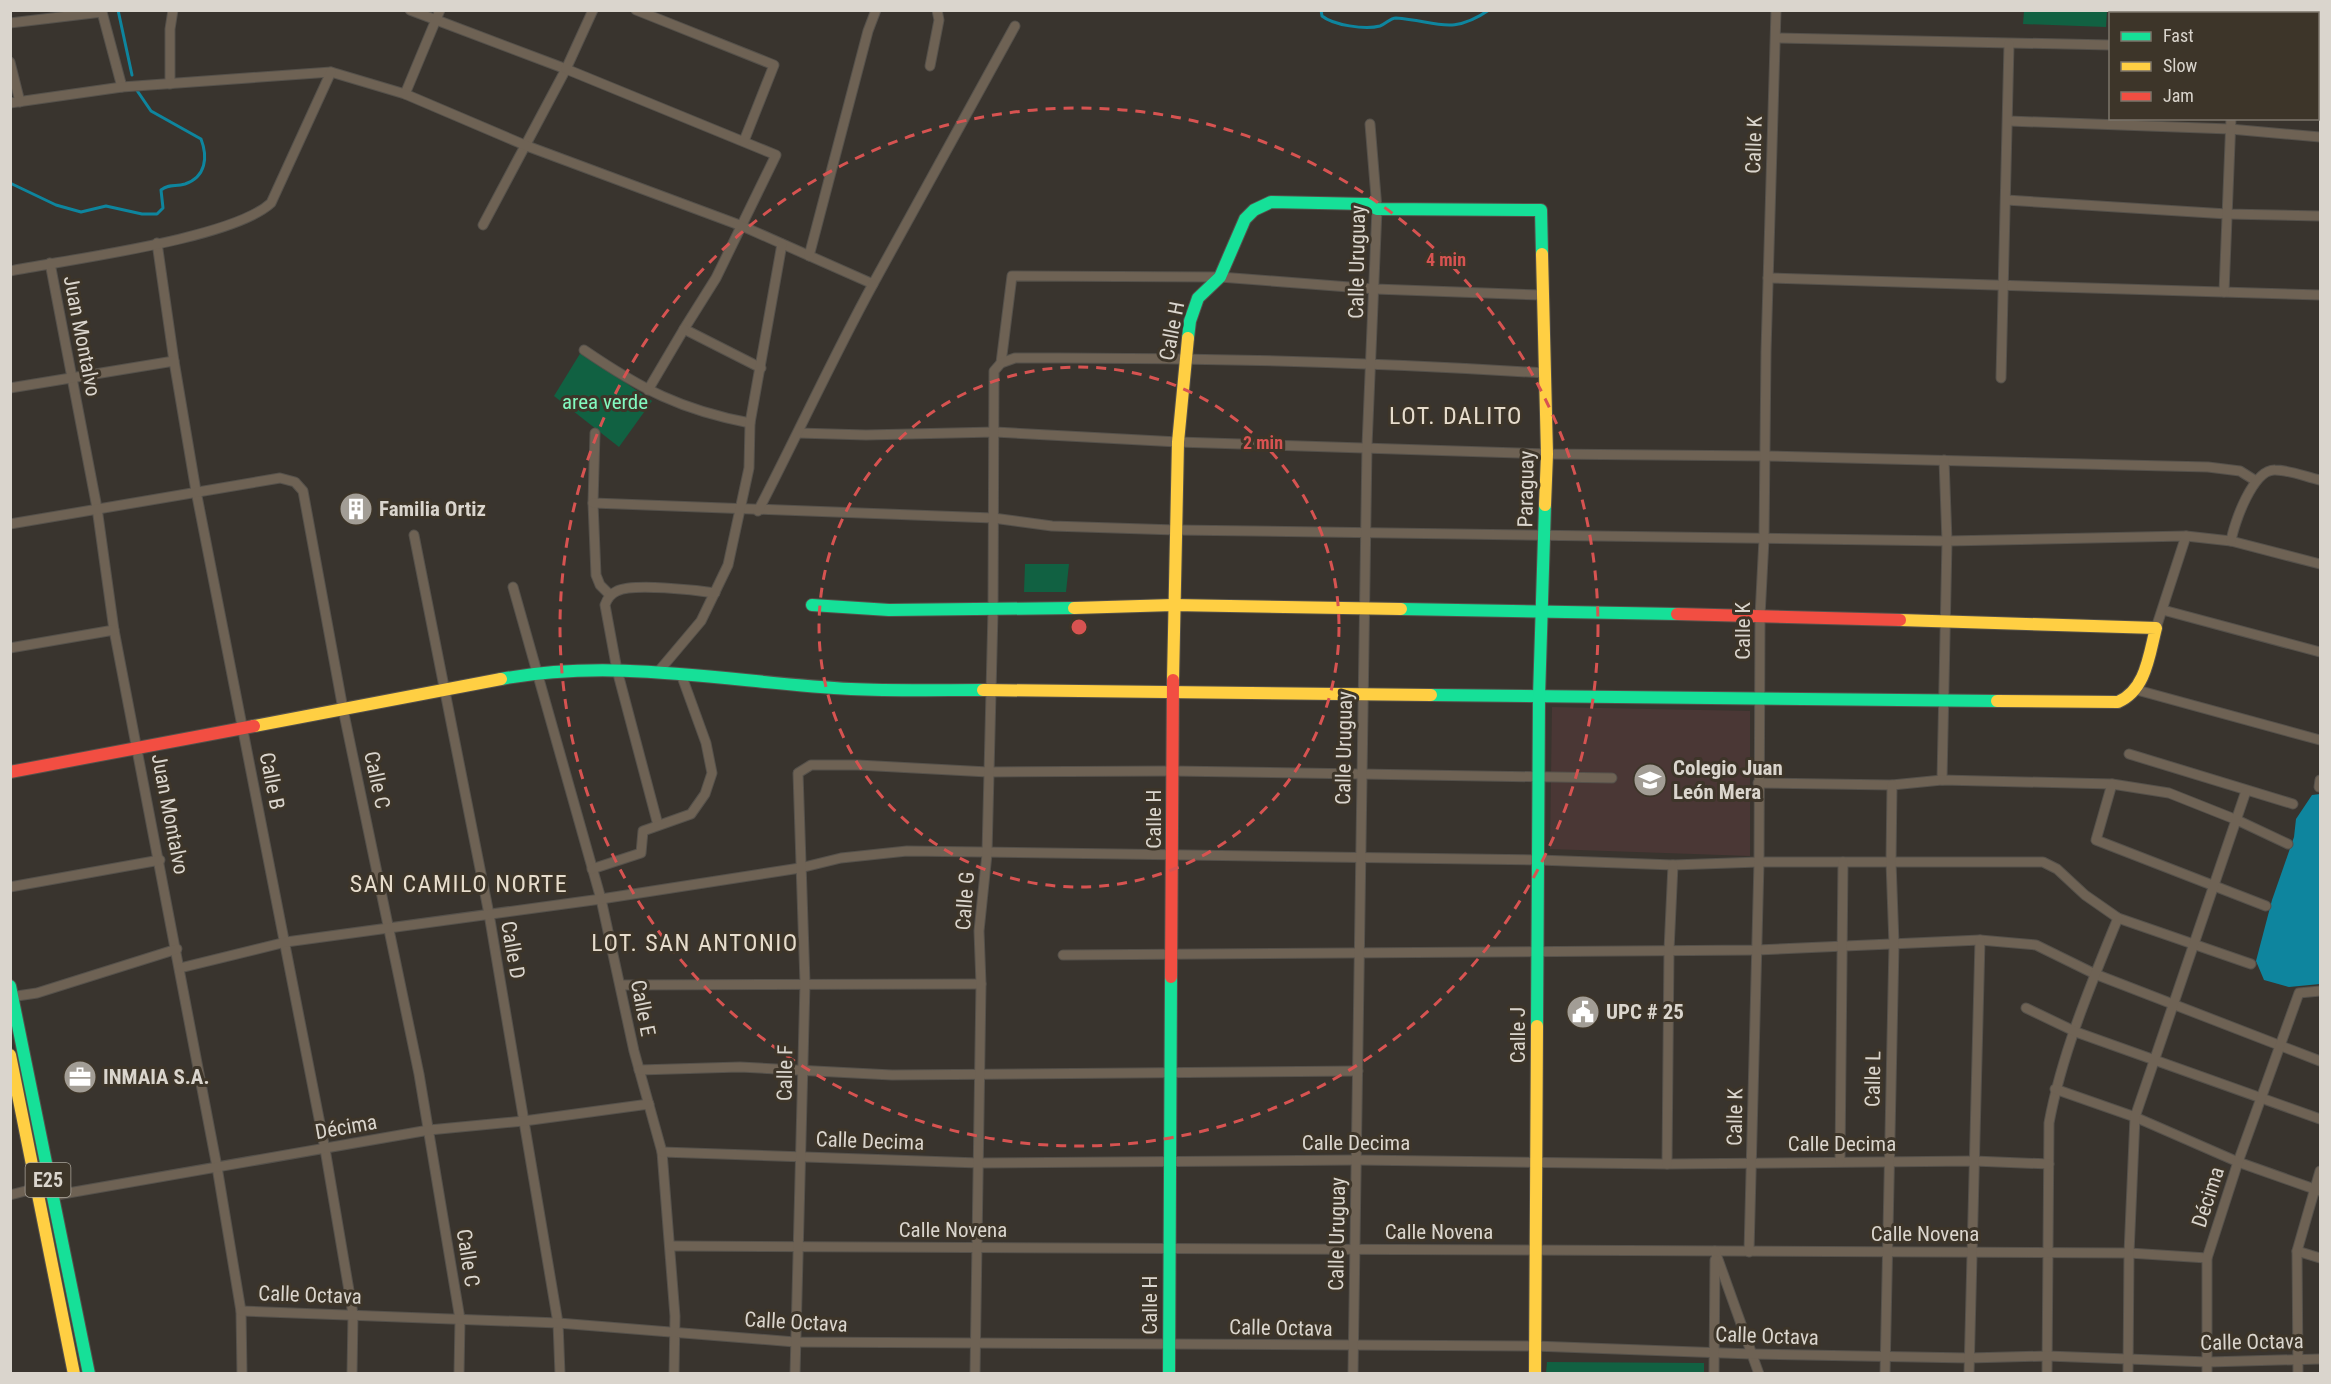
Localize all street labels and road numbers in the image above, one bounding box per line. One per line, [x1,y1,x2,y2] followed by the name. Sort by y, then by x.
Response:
[1741,115,1767,174] street label: Calle K
[1344,205,1370,319] street label: Calle Uruguay
[59,274,105,398] street label: Juan Montalvo
[1155,300,1189,362] street label: Calle H
[1513,450,1539,528] street label: Paraguay
[1731,602,1755,660] street label: Calle K
[1331,691,1357,805] street label: Calle Uruguay
[359,749,395,811] street label: Calle C
[255,750,289,812] street label: Calle B
[147,752,193,876] street label: Juan Montalvo
[1142,789,1166,849] street label: Calle H
[951,871,979,931] street label: Calle G
[496,919,530,981] street label: Calle D
[626,978,660,1038] street label: Calle E
[1506,1007,1530,1063] street label: Calle J
[773,1045,797,1101] street label: Calle F
[1861,1051,1885,1107] street label: Calle L
[1722,1087,1748,1146] street label: Calle K
[313,1110,379,1144] street label: Décima
[815,1127,925,1155] street label: Calle Decima
[1302,1131,1410,1155] street label: Calle Decima
[1788,1132,1896,1156] street label: Calle Decima
[26,1163,70,1197] road number: E25
[2187,1164,2229,1230] street label: Décima
[1324,1177,1350,1291] street label: Calle Uruguay
[899,1218,1007,1242] street label: Calle Novena
[1385,1220,1493,1244] street label: Calle Novena
[1871,1222,1979,1246] street label: Calle Novena
[452,1227,484,1289] street label: Calle C
[1138,1275,1162,1335] street label: Calle H
[258,1281,362,1309] street label: Calle Octava
[744,1307,848,1337] street label: Calle Octava
[1229,1315,1333,1341] street label: Calle Octava
[1715,1322,1819,1350] street label: Calle Octava
[2200,1329,2304,1355] street label: Calle Octava

